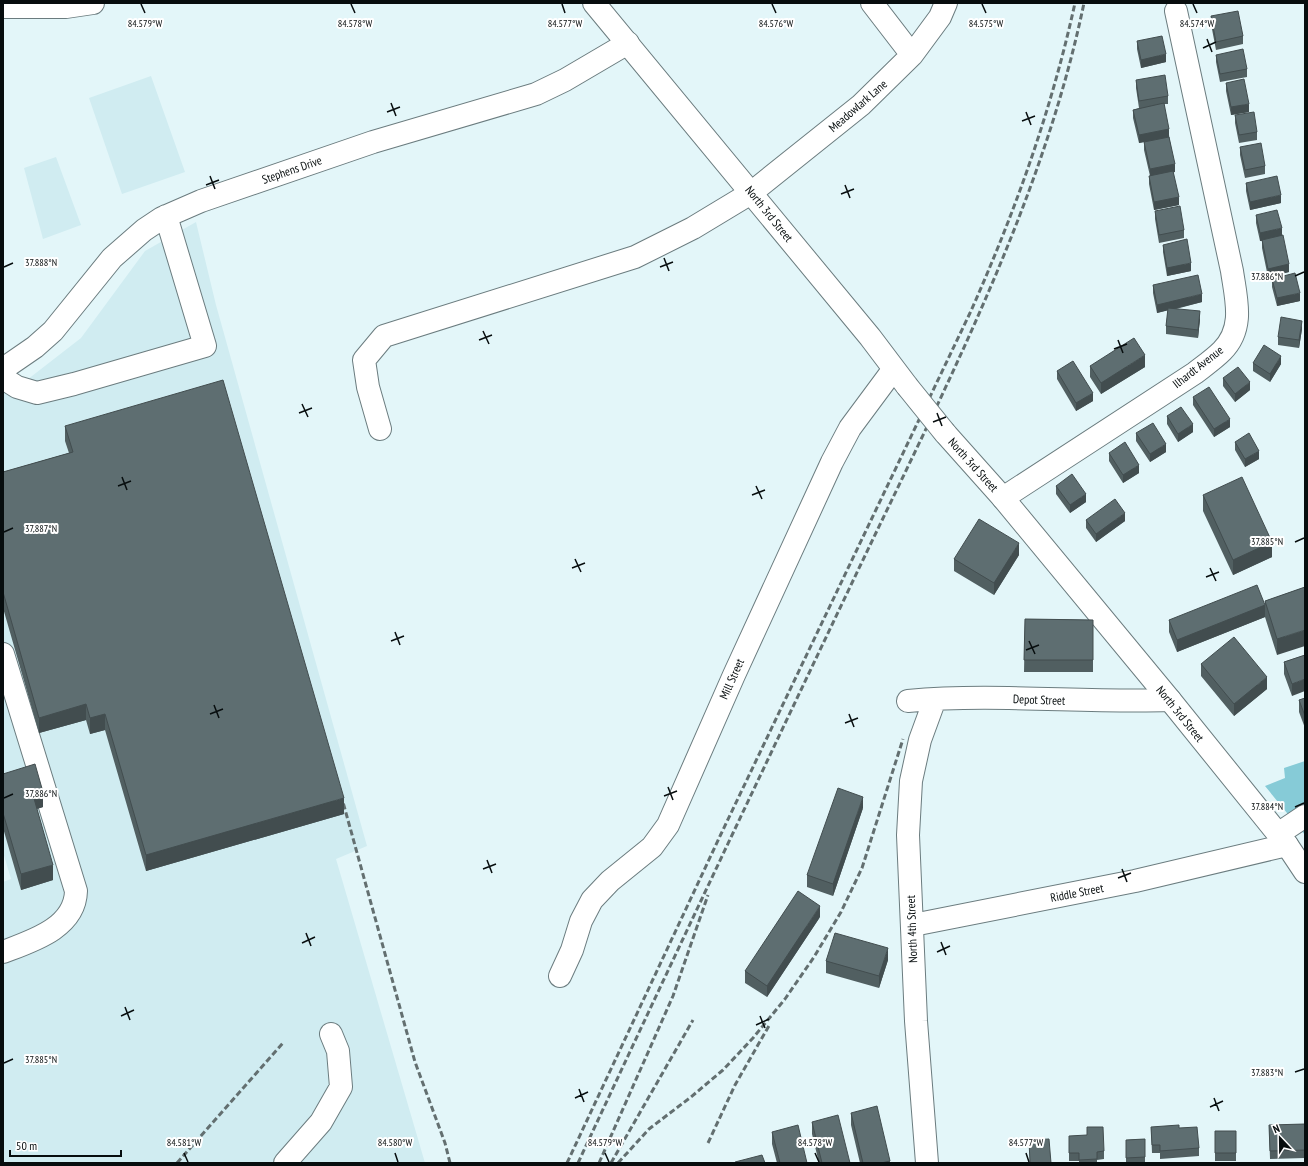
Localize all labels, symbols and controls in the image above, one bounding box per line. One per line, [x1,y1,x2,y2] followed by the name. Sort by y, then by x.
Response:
[128,17,162,30] text: 84.579°W
[338,17,372,30] text: 84.578°W
[548,17,582,30] text: 84.577°W
[759,17,793,30] text: 84.576°W
[969,17,1003,30] text: 84.575°W
[1180,17,1214,30] text: 84.574°W
[825,76,890,135] street label: Meadowlark Lane
[260,152,324,187] street label: Stephens Drive
[742,183,797,245] street label: North 3rd Street
[25,256,57,269] text: 37.888°N
[1251,270,1283,283] text: 37.886°N
[1169,342,1226,391] street label: Ilhardt Avenue
[945,435,1002,495] street label: North 3rd Street
[25,522,57,535] text: 37.887°N
[1251,535,1283,548] text: 37.885°N
[716,655,747,702] street label: Mill Street
[1153,683,1208,745] street label: North 3rd Street
[1013,691,1066,708] street label: Depot Street
[25,787,57,800] text: 37.886°N
[1251,800,1283,813] text: 37.884°N
[1049,880,1105,905] street label: Riddle Street
[903,894,920,963] street label: North 4th Street
[25,1053,57,1066] text: 37.885°N
[1251,1066,1283,1079] text: 37.883°N
[1260,1118,1300,1158] north arrow
[1271,1121,1282,1136] text: N
[10,1132,121,1158] scale bar
[167,1136,201,1149] text: 84.581°W
[378,1136,412,1149] text: 84.580°W
[588,1136,622,1149] text: 84.579°W
[798,1136,832,1149] text: 84.578°W
[1009,1136,1043,1149] text: 84.577°W
[16,1138,37,1153] text: 50 m

